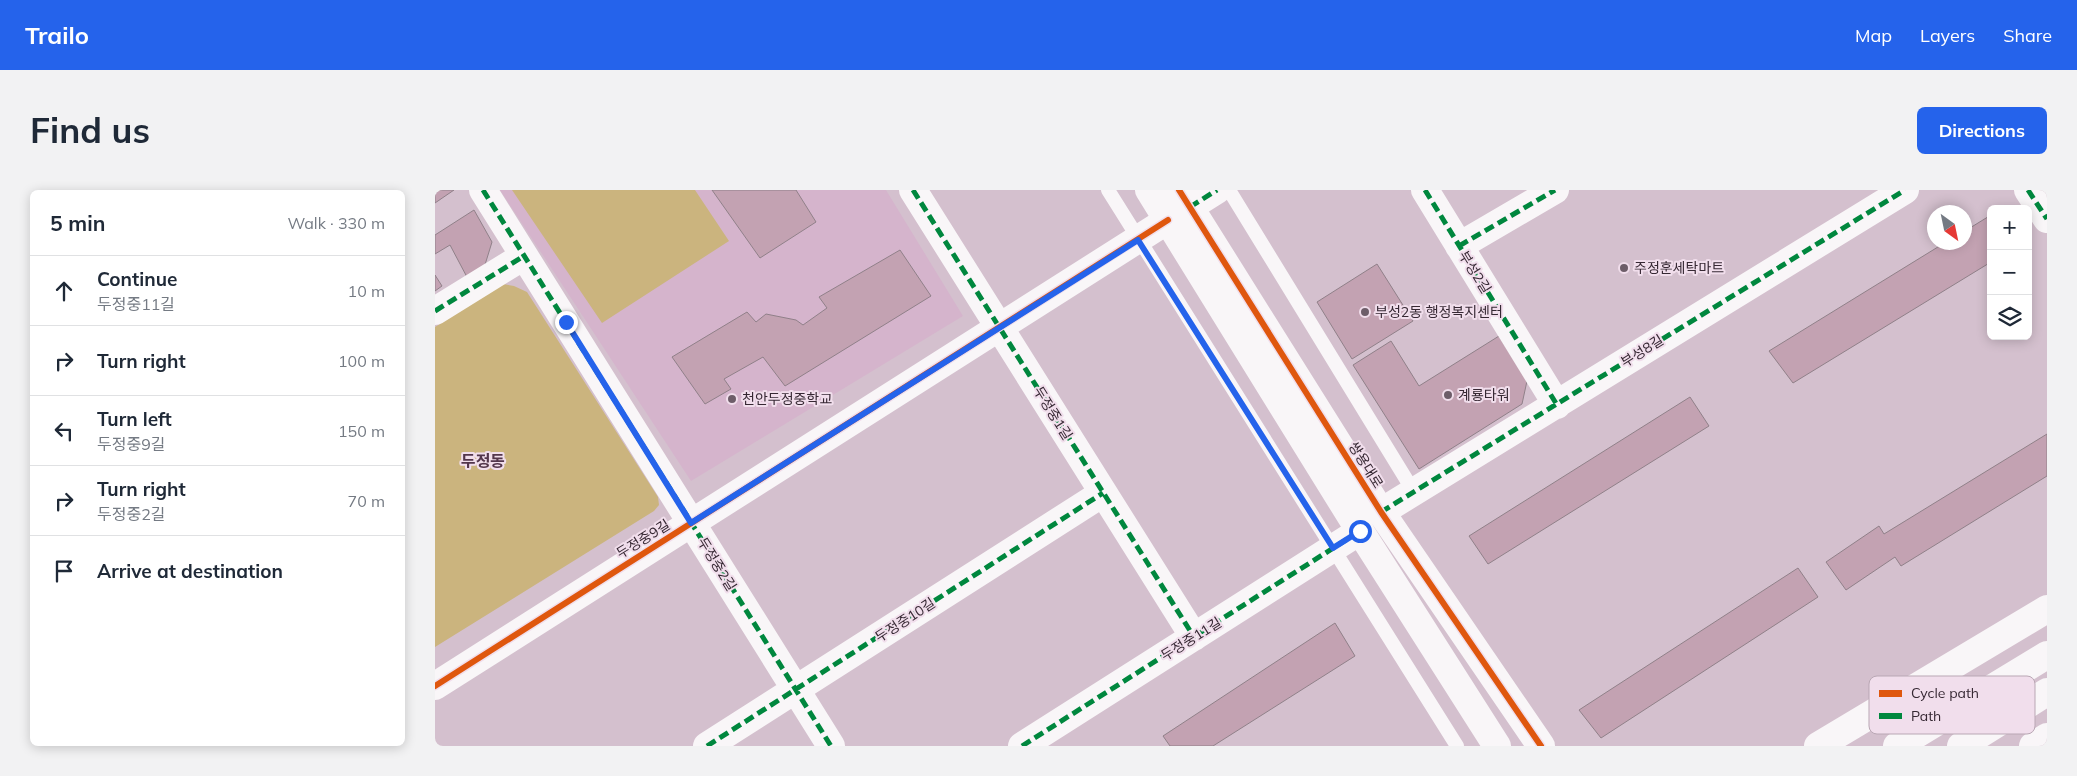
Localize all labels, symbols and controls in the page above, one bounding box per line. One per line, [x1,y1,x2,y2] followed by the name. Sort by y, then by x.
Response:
[25,20,89,50] text: Trailo
[1855,24,1892,47] text: Map
[1920,24,1975,47] text: Layers
[2003,24,2052,47] text: Share
[1917,107,2047,154] button: Directions
[30,108,150,152] text: Find us
[1927,205,1972,250] north arrow
[1987,205,2032,340] map controls
[1987,205,2032,250] button: +
[50,210,105,236] text: 5 min
[287,213,385,233] text: Walk · 330 m
[1455,247,1495,297] street label: 부성2길
[1987,250,2032,295] button: −
[1634,259,1724,277] place label: 주정훈세탁마트
[1618,262,1630,274] marker: 주정훈세탁마트
[97,267,177,291] text: Continue
[50,277,78,305] icon: ahead
[348,281,385,301] text: 10 m
[97,294,175,314] text: 두정중11길
[1987,295,2032,340] button: layers
[1375,303,1503,321] place label: 부성2동 행정복지센터
[1359,306,1371,318] marker: 부성2동 행정복지센터
[555,311,578,334] route end
[1617,331,1667,371] street label: 부성8길
[50,347,78,375] icon: right
[97,349,186,373] text: Turn right
[338,351,385,371] text: 100 m
[1029,383,1077,443] street label: 두정중1길
[1458,386,1510,404] place label: 계룡타워
[1442,389,1454,401] marker: 계룡타워
[742,390,832,408] place label: 천안두정중학교
[726,393,738,405] marker: 천안두정중학교
[97,407,172,431] text: Turn left
[50,417,78,445] icon: left
[338,421,385,441] text: 150 m
[97,434,165,454] text: 두정중9길
[1345,438,1387,492] street label: 쌍용대로
[461,451,505,471] district label: 두정동
[97,477,186,501] text: Turn right
[50,487,78,515] icon: right
[348,491,385,511] text: 70 m
[97,504,165,524] text: 두정중2길
[613,515,673,563] street label: 두정중9길
[1349,520,1372,543] route start
[693,534,741,594] street label: 두정중2길
[50,557,78,585] icon: arrive
[97,559,283,583] text: Arrive at destination
[871,594,939,646] street label: 두정중10길
[1157,613,1225,665] street label: 두정중11길
[1869,676,2035,734] legend
[1911,684,1979,702] text: Cycle path
[1911,707,1941,725] text: Path

